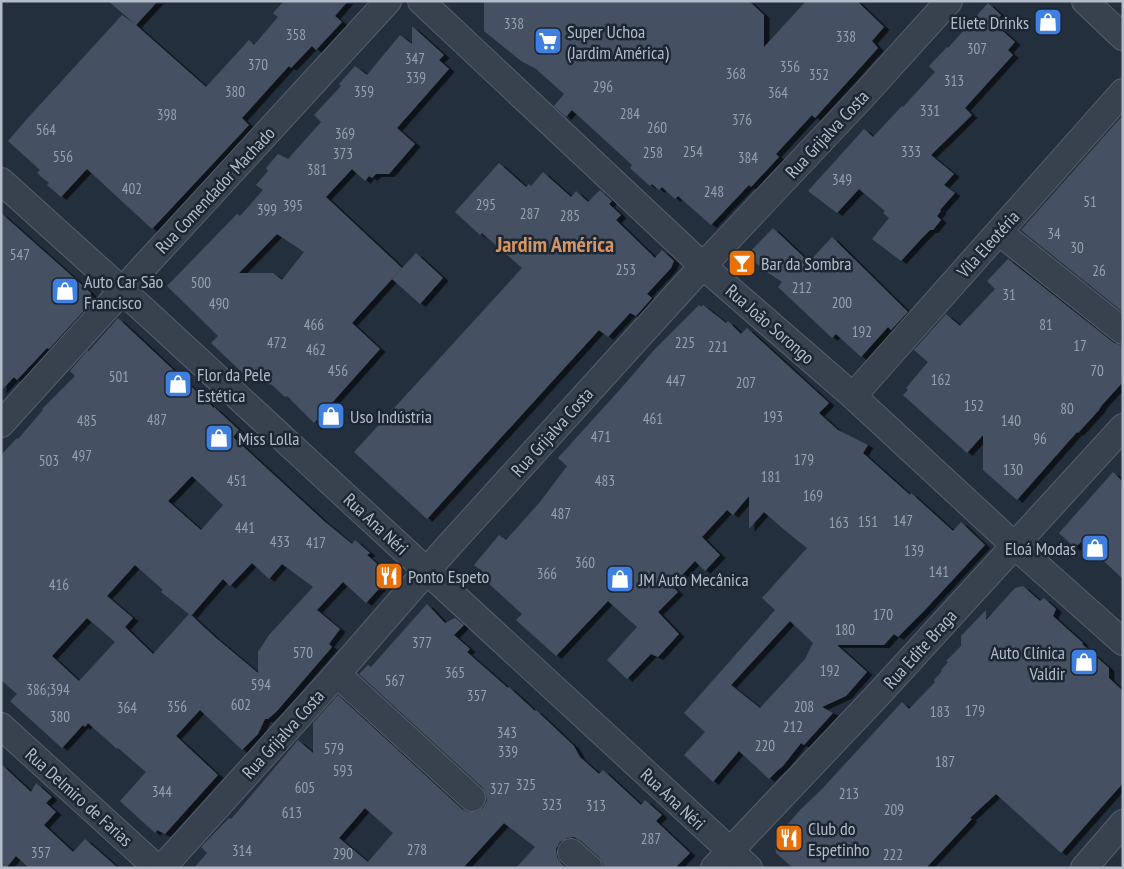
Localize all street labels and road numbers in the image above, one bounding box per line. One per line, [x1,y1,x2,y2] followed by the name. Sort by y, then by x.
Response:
[780,85,874,183] street label: Rua Grijalva Costa
[150,122,280,258] street label: Rua Comendador Machado
[951,206,1024,283] street label: Vila Eleotéria
[721,279,819,369] street label: Rua João Sorongo
[506,383,598,481] street label: Rua Grijalva Costa
[339,488,413,560] street label: Rua Ana Néri
[878,605,962,693] street label: Rua Edite Braga
[237,685,329,783] street label: Rua Grijalva Costa
[21,743,137,851] street label: Rua Delmiro de Farias
[636,763,710,835] street label: Rua Ana Néri

